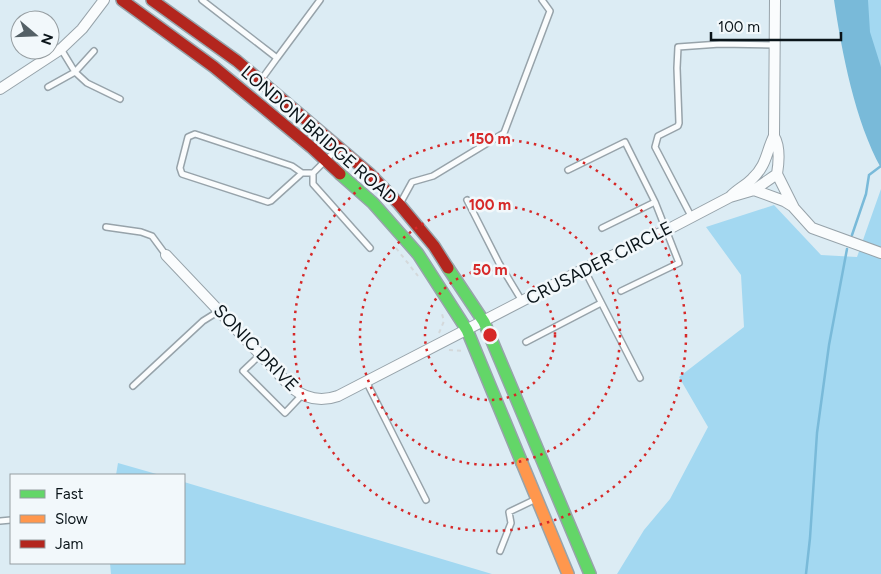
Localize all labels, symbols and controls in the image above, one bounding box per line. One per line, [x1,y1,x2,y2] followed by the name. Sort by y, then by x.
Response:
[10,10,60,60] north arrow
[711,10,841,42] scale bar
[718,18,760,36] text: 100 m
[37,31,57,47] text: N
[236,61,402,209] street label: LONDON BRIDGE ROAD
[469,130,511,148] text: 150 m
[469,196,511,214] text: 100 m
[522,217,676,309] street label: CRUSADER CIRCLE
[472,261,508,279] text: 50 m
[209,300,303,396] street label: SONIC DRIVE
[481,326,499,344] centre of rings
[10,474,185,564] legend
[55,485,84,503] text: Fast
[55,510,88,528] text: Slow
[55,535,83,553] text: Jam

